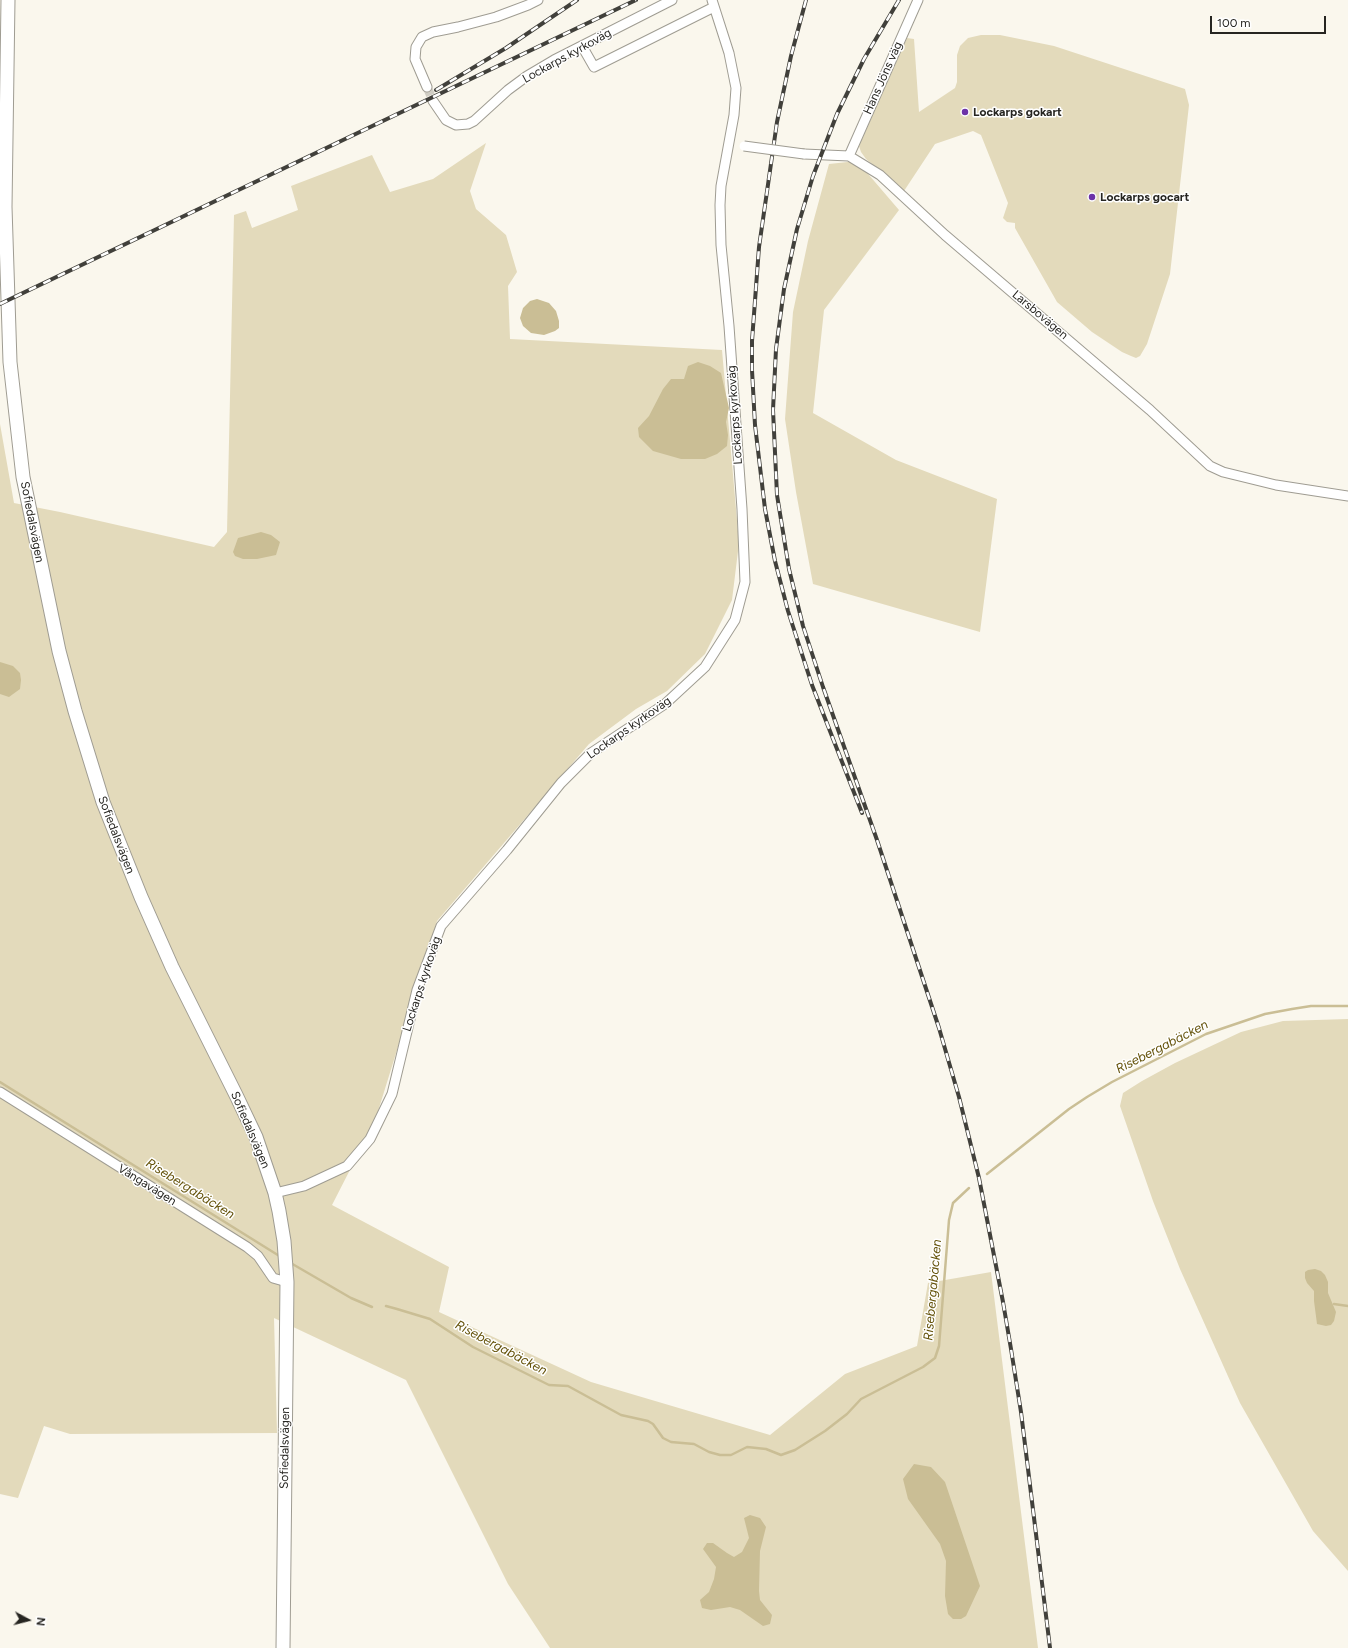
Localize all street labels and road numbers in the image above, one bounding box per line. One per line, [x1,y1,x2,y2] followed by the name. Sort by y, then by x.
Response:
[520,26,614,86] street label: Lockarps kyrkoväg
[861,39,905,117] street label: Hans Jöns väg
[1009,287,1071,343] street label: Larsbovägen
[724,365,746,465] street label: Lockarps kyrkoväg
[17,480,47,564] street label: Sofiedalsvägen
[584,694,674,762] street label: Lockarps kyrkoväg
[95,794,137,876] street label: Sofiedalsvägen
[400,935,444,1033] street label: Lockarps kyrkoväg
[227,1089,273,1171] street label: Sofiedalsvägen
[115,1161,179,1209] street label: Vångavägen
[277,1407,293,1489] street label: Sofiedalsvägen

